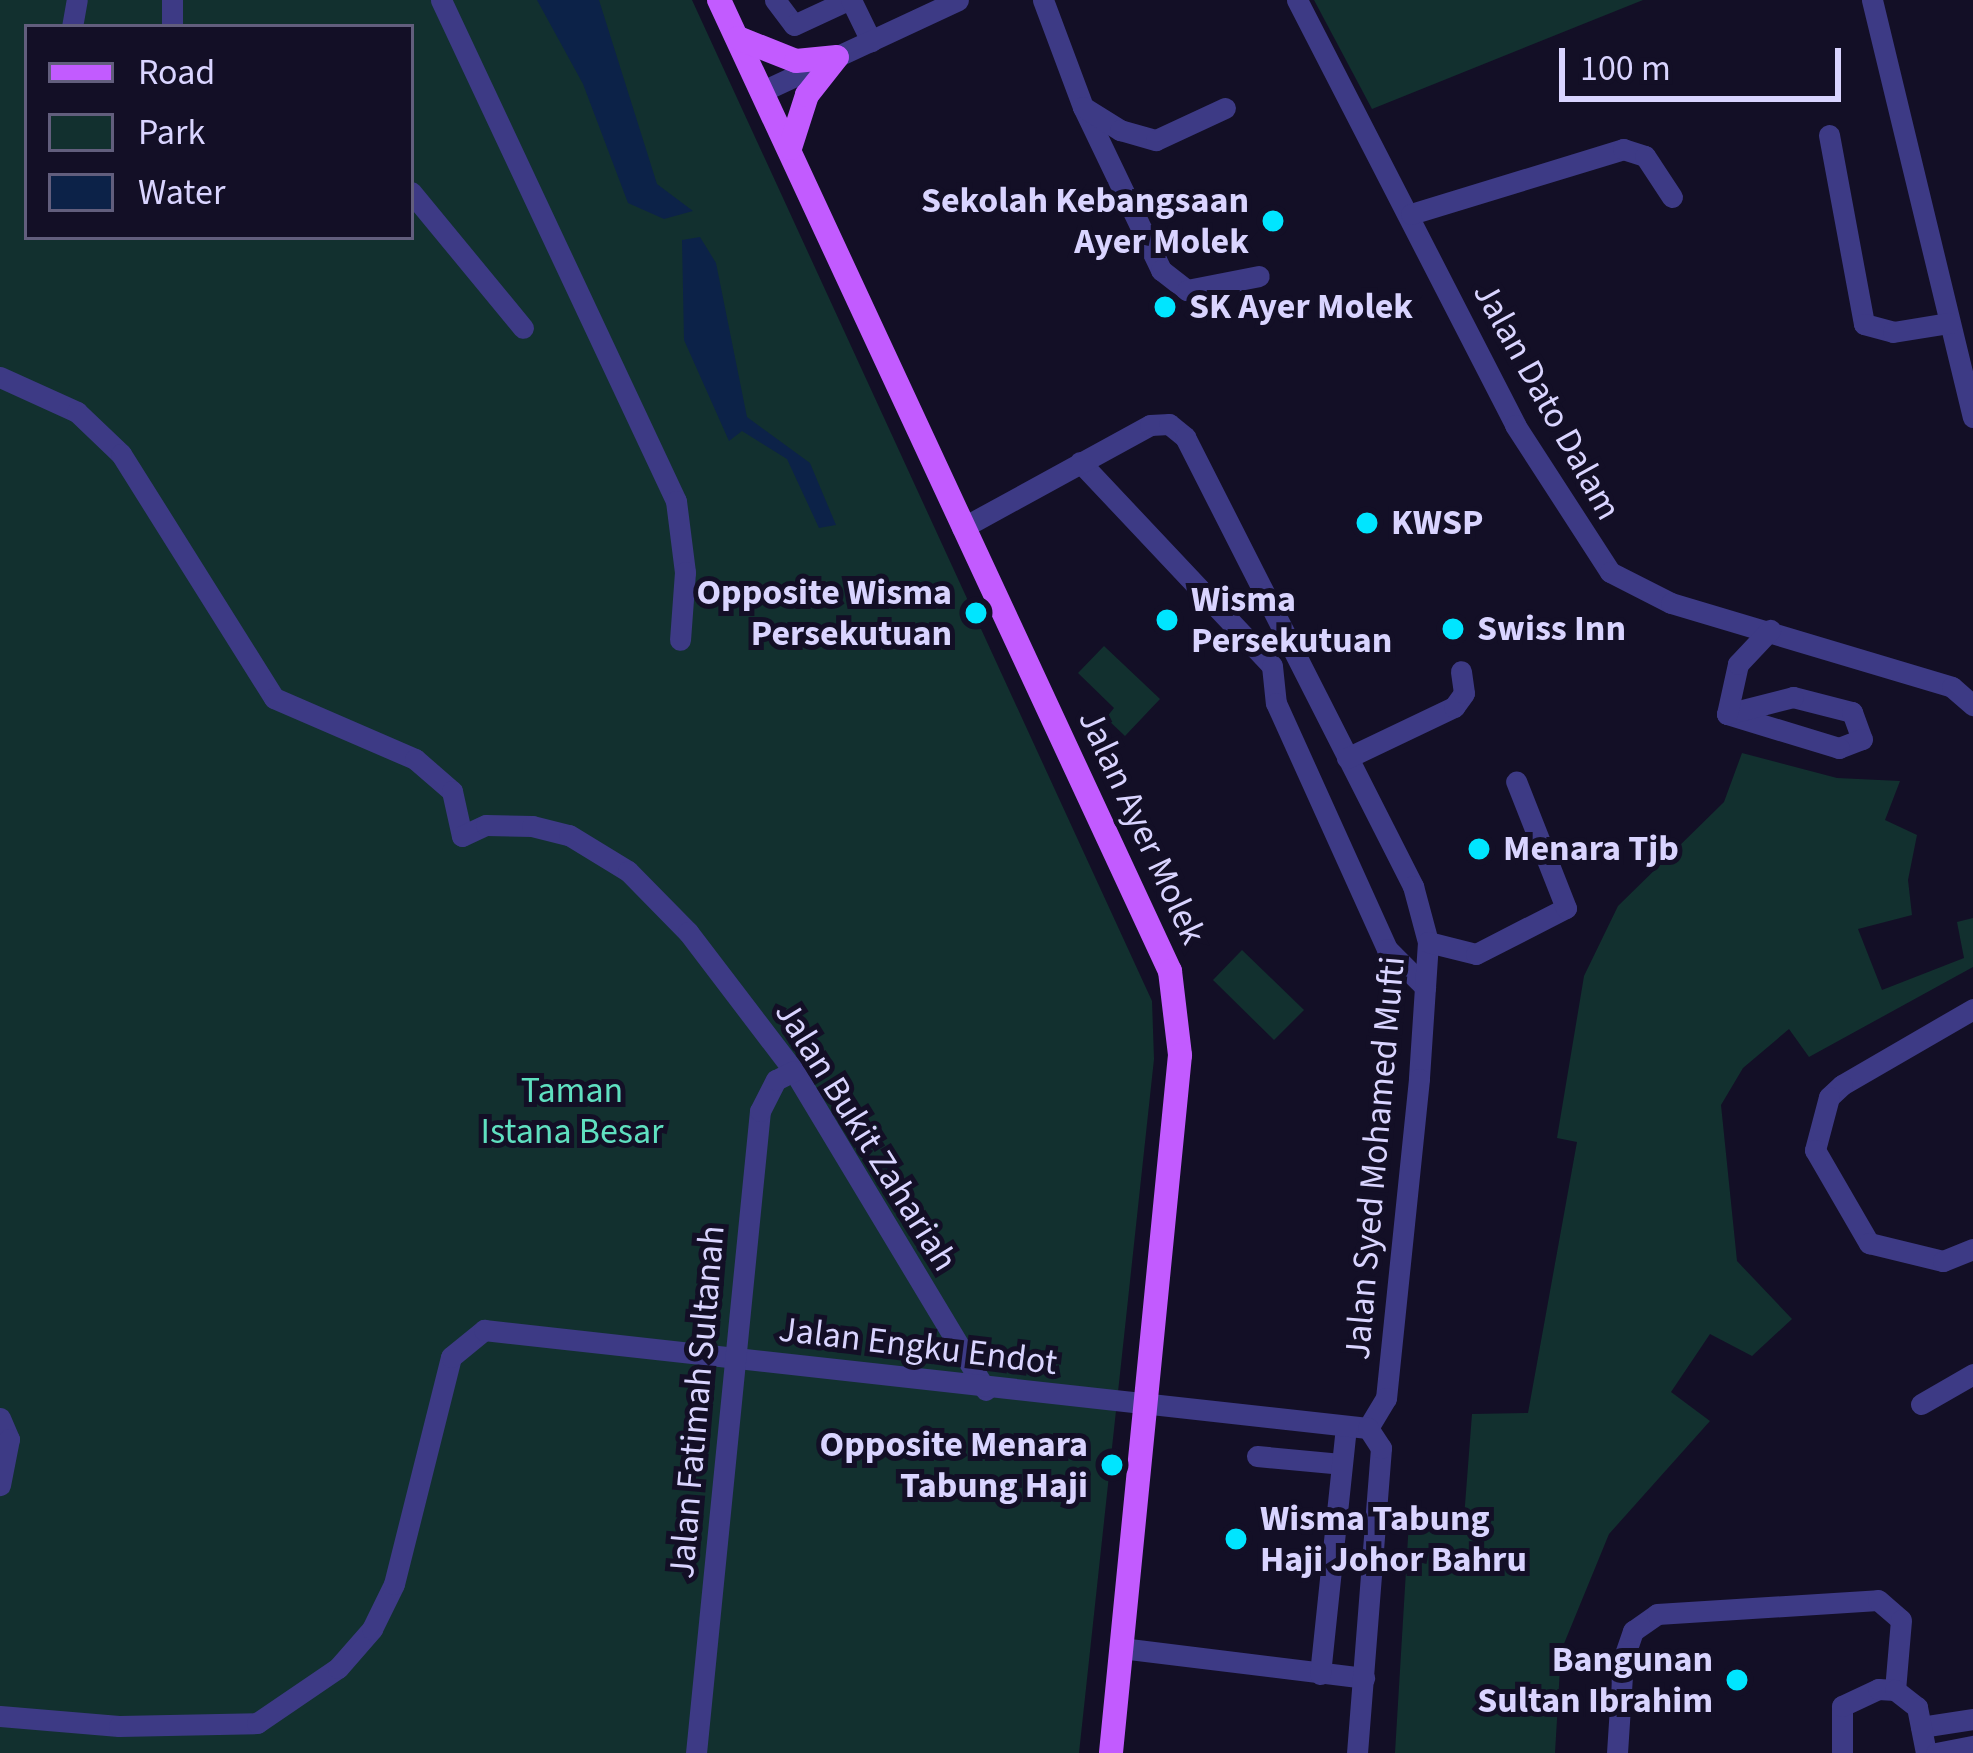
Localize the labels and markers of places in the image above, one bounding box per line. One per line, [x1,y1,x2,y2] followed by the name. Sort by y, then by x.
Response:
[921,178,1249,263] place label: Sekolah Kebangsaan Ayer Molek
[1260,208,1286,234] marker: Sekolah Kebangsaan Ayer Molek
[1189,285,1413,329] place label: SK Ayer Molek
[1152,294,1178,320] marker: SK Ayer Molek
[1391,501,1483,545] place label: KWSP
[1354,510,1380,536] marker: KWSP
[696,570,952,655] place label: Opposite Wisma Persekutuan
[1191,577,1392,662] place label: Wisma Persekutuan
[963,600,989,626] marker: Opposite Wisma Persekutuan
[1154,607,1180,633] marker: Wisma Persekutuan
[1477,607,1626,651] place label: Swiss Inn
[1440,616,1466,642] marker: Swiss Inn
[1503,827,1679,871] place label: Menara Tjb
[1466,836,1492,862] marker: Menara Tjb
[820,1422,1088,1507] place label: Opposite Menara Tabung Haji
[1099,1452,1125,1478] marker: Opposite Menara Tabung Haji
[1260,1496,1527,1581] place label: Wisma Tabung Haji Johor Bahru
[1223,1526,1249,1552] marker: Wisma Tabung Haji Johor Bahru
[1477,1637,1713,1722] place label: Bangunan Sultan Ibrahim
[1724,1667,1750,1693] marker: Bangunan Sultan Ibrahim

